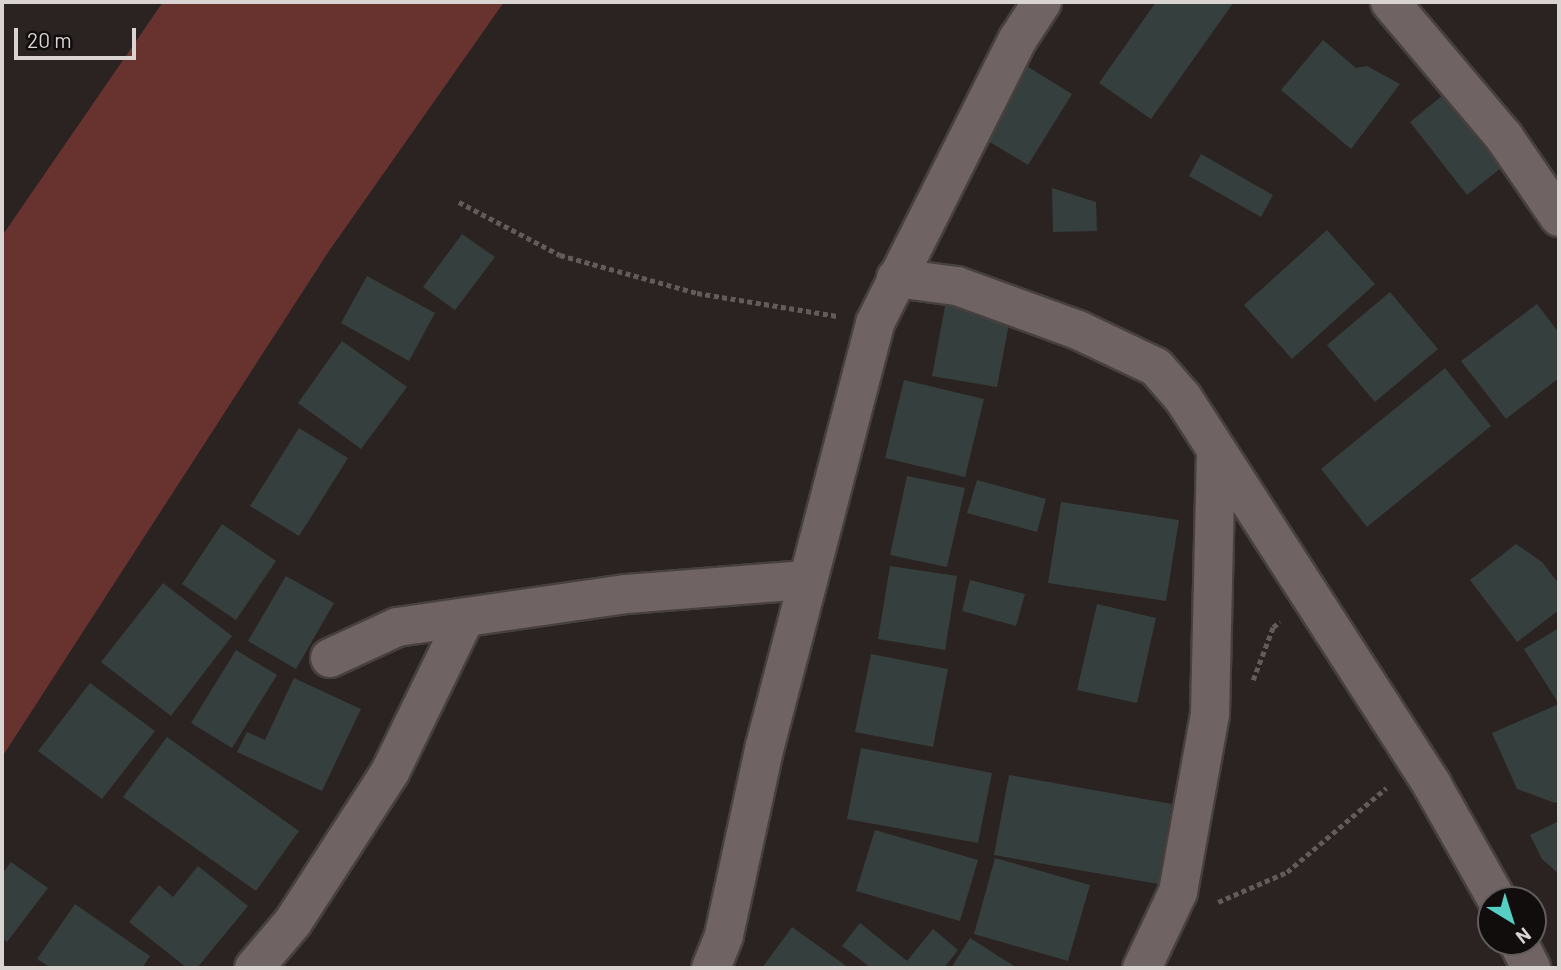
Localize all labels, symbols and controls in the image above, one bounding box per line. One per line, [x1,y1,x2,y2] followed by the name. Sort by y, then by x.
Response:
[18,14,140,58] scale bar
[27,27,72,52] text: 20 m
[1477,886,1547,956] north arrow
[1512,923,1536,949] text: N

